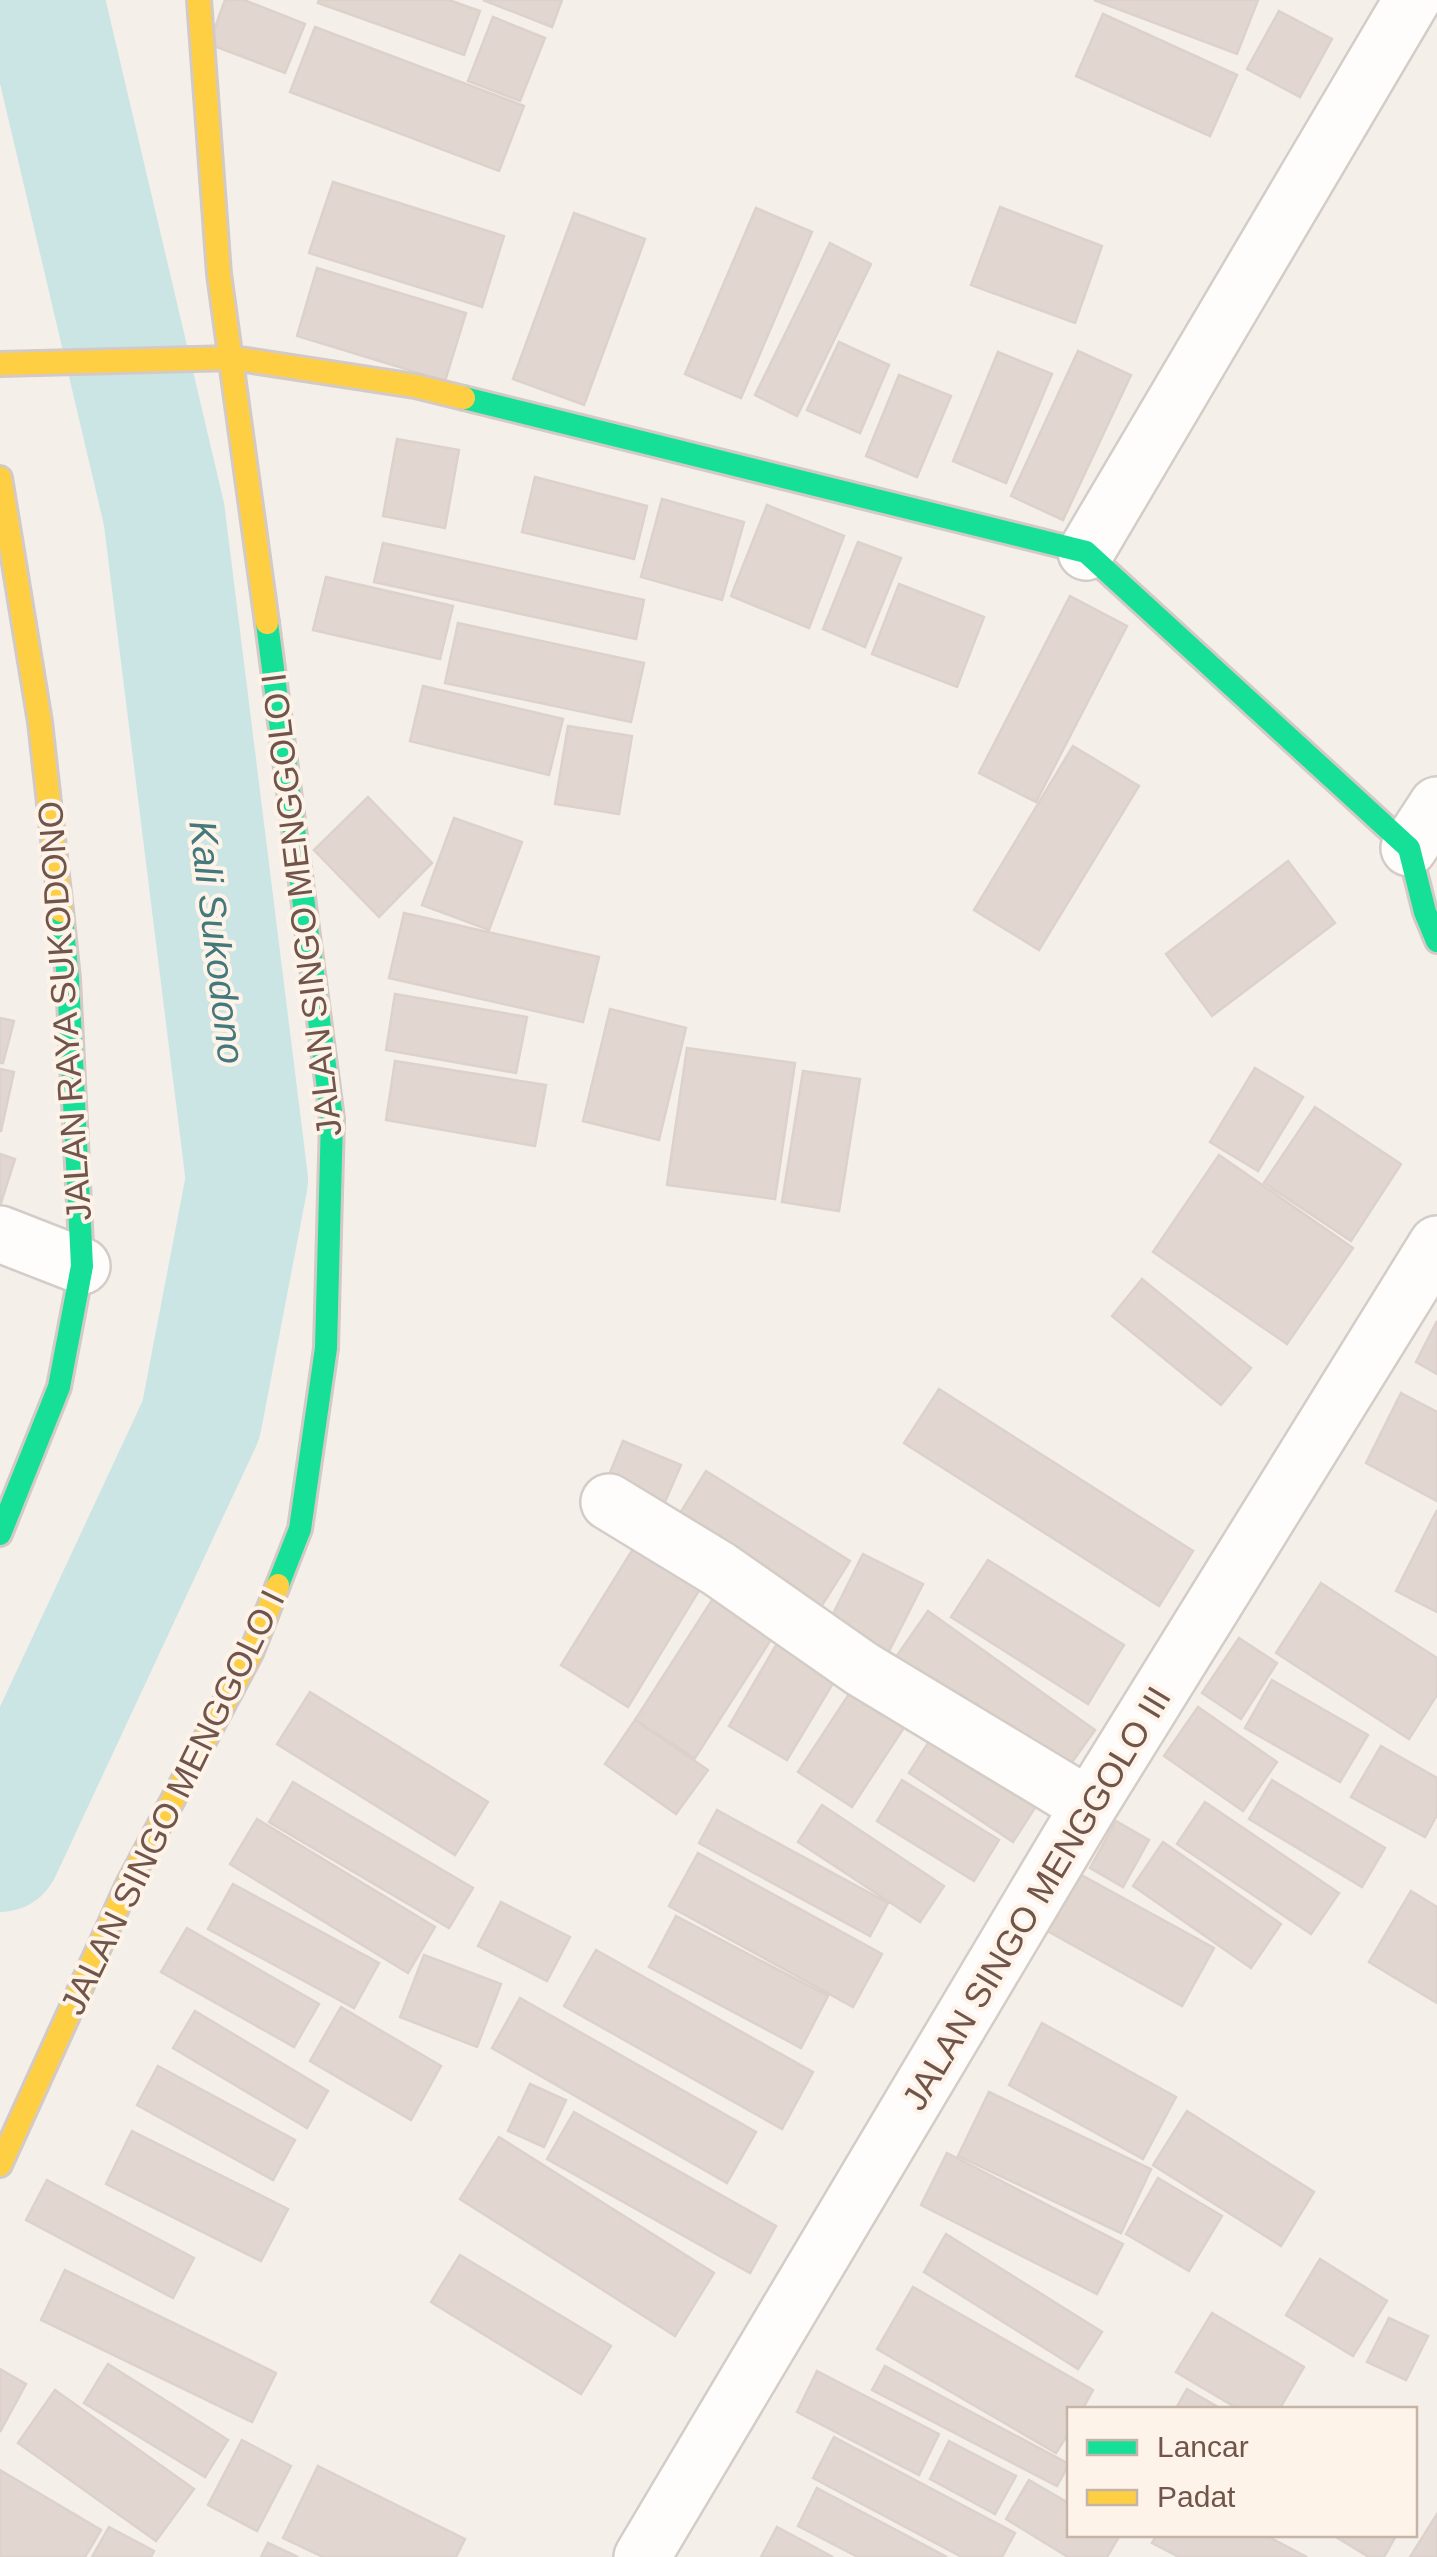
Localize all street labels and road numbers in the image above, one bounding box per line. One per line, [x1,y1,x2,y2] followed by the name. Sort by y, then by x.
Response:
[253,671,349,1139] street label: JALAN SINGO MENGGOLO I
[30,800,98,1222] street label: JALAN RAYA SUKODONO
[52,1584,292,2020] street label: JALAN SINGO MENGGOLO I
[894,1680,1178,2116] street label: JALAN SINGO MENGGOLO III

